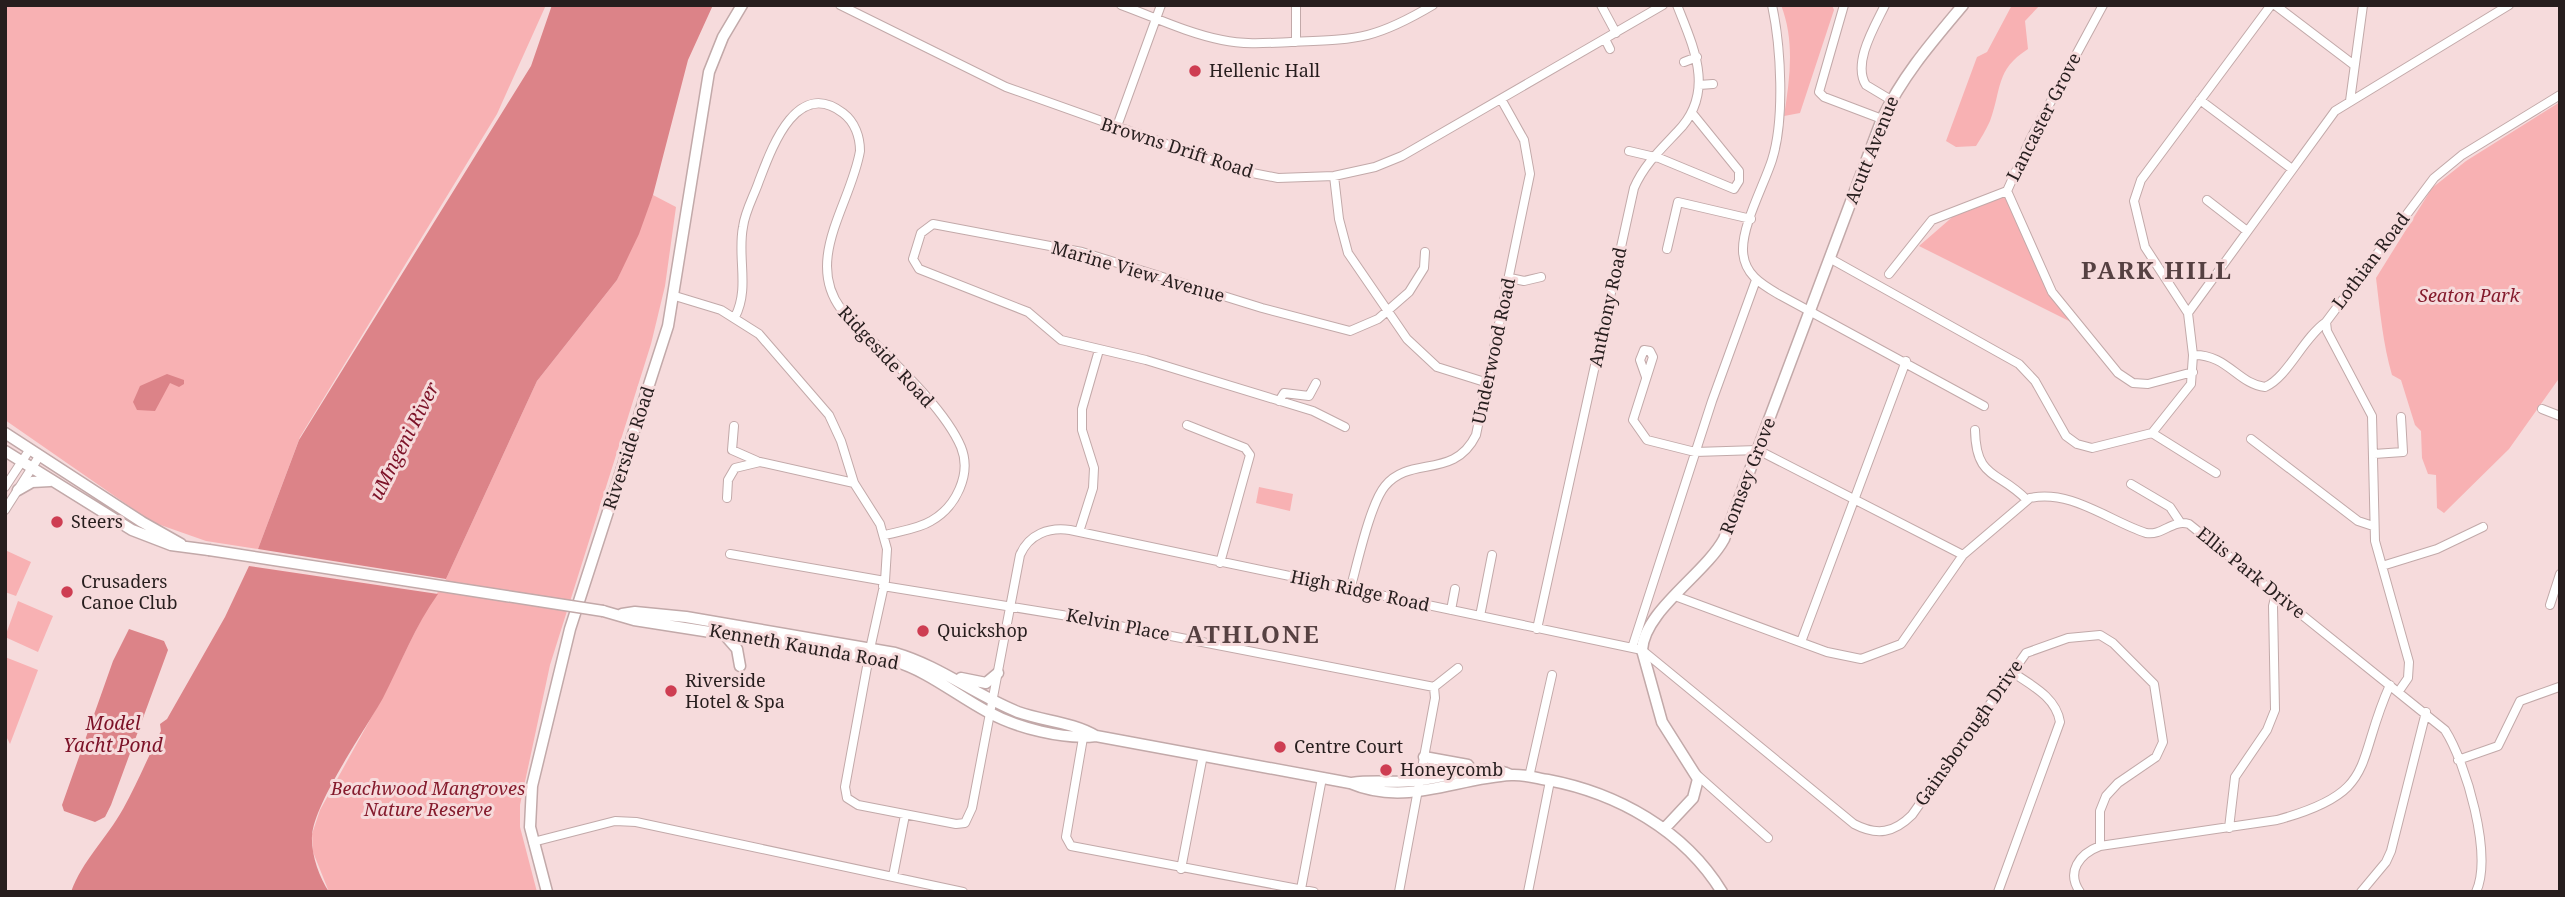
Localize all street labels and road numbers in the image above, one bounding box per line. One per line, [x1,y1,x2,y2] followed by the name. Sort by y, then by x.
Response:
[2000,48,2086,185] street label: Lancaster Grove
[1839,92,1904,207] street label: Acutt Avenue
[1098,111,1257,183] street label: Browns Drift Road
[2326,207,2414,314] street label: Lothian Road
[1049,235,1228,307] street label: Marine View Avenue
[1583,245,1631,369] street label: Anthony Road
[1466,275,1520,426] street label: Underwood Road
[833,300,940,412] street label: Ridgeside Road
[597,383,659,513] street label: Riverside Road
[1714,414,1780,538] street label: Romsey Grove
[2192,521,2311,623] street label: Ellis Park Drive
[1288,564,1432,617] street label: High Ridge Road
[1064,602,1172,646] street label: Kelvin Place
[707,618,901,675] street label: Kenneth Kaunda Road
[1909,655,2028,810] street label: Gainsborough Drive

